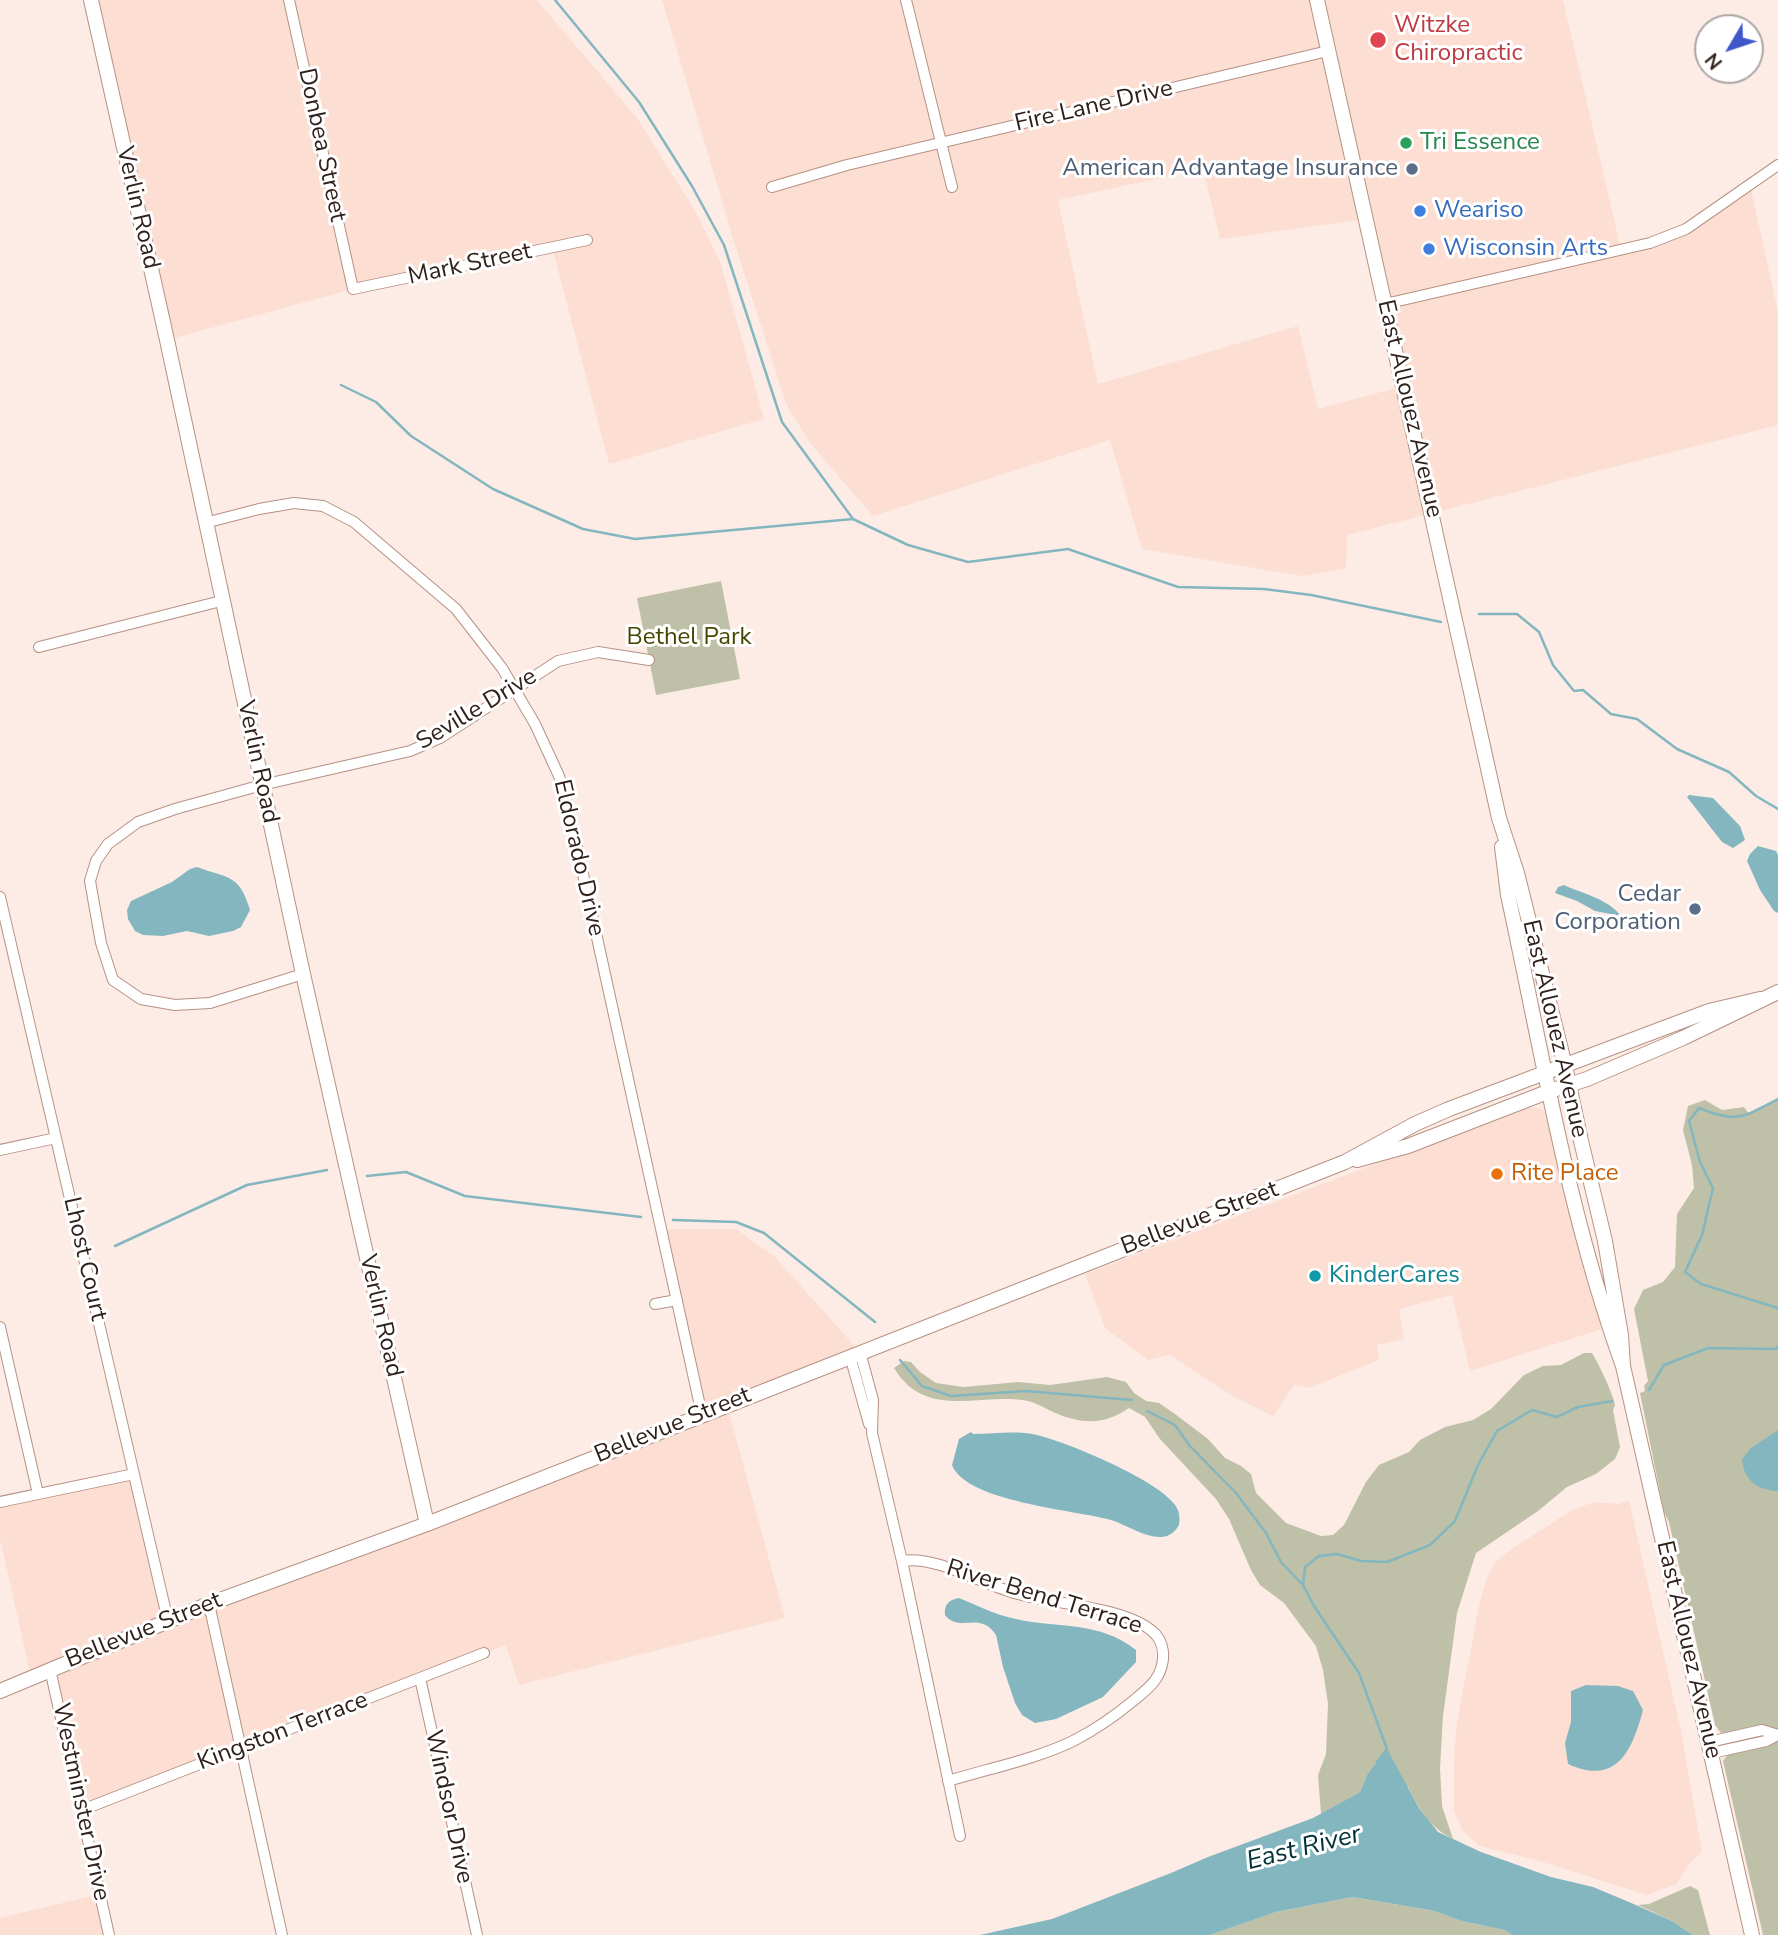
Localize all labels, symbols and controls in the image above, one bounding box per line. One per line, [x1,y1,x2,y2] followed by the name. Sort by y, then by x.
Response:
[1394,12,1523,68] place label: Witzke Chiropractic
[1694,14,1764,84] north arrow
[1368,30,1388,50] marker: Witzke Chiropractic
[1700,47,1729,75] text: N
[291,66,351,224] street label: Donbea Street
[1012,75,1176,139] street label: Fire Lane Drive
[1420,129,1540,157] place label: Tri Essence
[1398,135,1414,151] marker: Tri Essence
[109,144,165,272] street label: Verlin Road
[1062,155,1398,183] place label: American Advantage Insurance
[1404,161,1420,177] marker: American Advantage Insurance
[1434,197,1524,225] place label: Weariso
[1412,203,1428,219] marker: Weariso
[1443,235,1608,263] place label: Wisconsin Arts
[406,238,534,292] street label: Mark Street
[1421,241,1437,257] marker: Wisconsin Arts
[1370,297,1448,521] street label: East Allouez Avenue
[627,624,751,652] park label: Bethel Park
[412,663,542,757] street label: Seville Drive
[230,698,284,826] street label: Verlin Road
[546,777,610,939] street label: Eldorado Drive
[1554,881,1681,937] place label: Cedar Corporation
[1687,901,1703,917] marker: Cedar Corporation
[1515,917,1593,1141] street label: East Allouez Avenue
[1511,1160,1618,1188] place label: Rite Place
[1489,1166,1505,1182] marker: Rite Place
[1117,1176,1283,1262] street label: Bellevue Street
[56,1194,112,1324] street label: Lhost Court
[352,1252,408,1380] street label: Verlin Road
[1329,1262,1460,1290] place label: KinderCares
[1307,1268,1323,1284] marker: KinderCares
[591,1382,755,1470] street label: Bellevue Street
[1649,1538,1727,1762] street label: East Allouez Avenue
[943,1555,1145,1641] street label: River Bend Terrace
[62,1587,226,1675] street label: Bellevue Street
[194,1686,372,1778] street label: Kingston Terrace
[45,1700,115,1904] street label: Westminster Drive
[418,1728,478,1886] street label: Windsor Drive
[1244,1820,1364,1878] water label: East River

